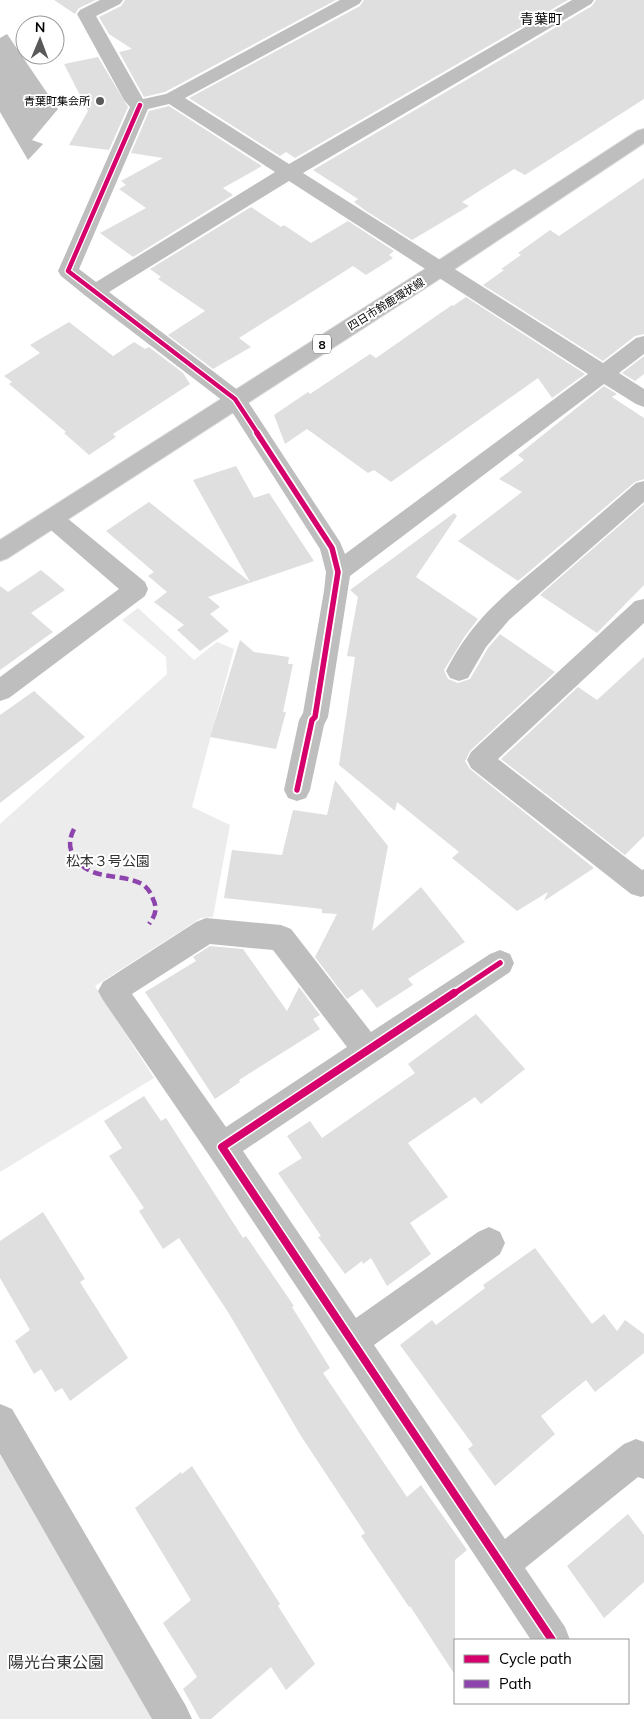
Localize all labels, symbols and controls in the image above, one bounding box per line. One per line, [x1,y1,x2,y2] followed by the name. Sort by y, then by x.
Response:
[520,10,562,28] district label: 青葉町
[15,15,65,65] north arrow
[35,18,46,36] text: N
[24,94,91,108] place label: 青葉町集会所
[94,95,106,107] marker: 青葉町集会所
[345,275,427,333] street label: 四日市鈴鹿環状線
[313,334,331,354] road number: 8
[66,852,150,870] park label: 松本３号公園
[454,1639,629,1704] legend
[499,1649,572,1668] text: Cycle path
[8,1652,104,1672] park label: 陽光台東公園
[499,1674,531,1693] text: Path

